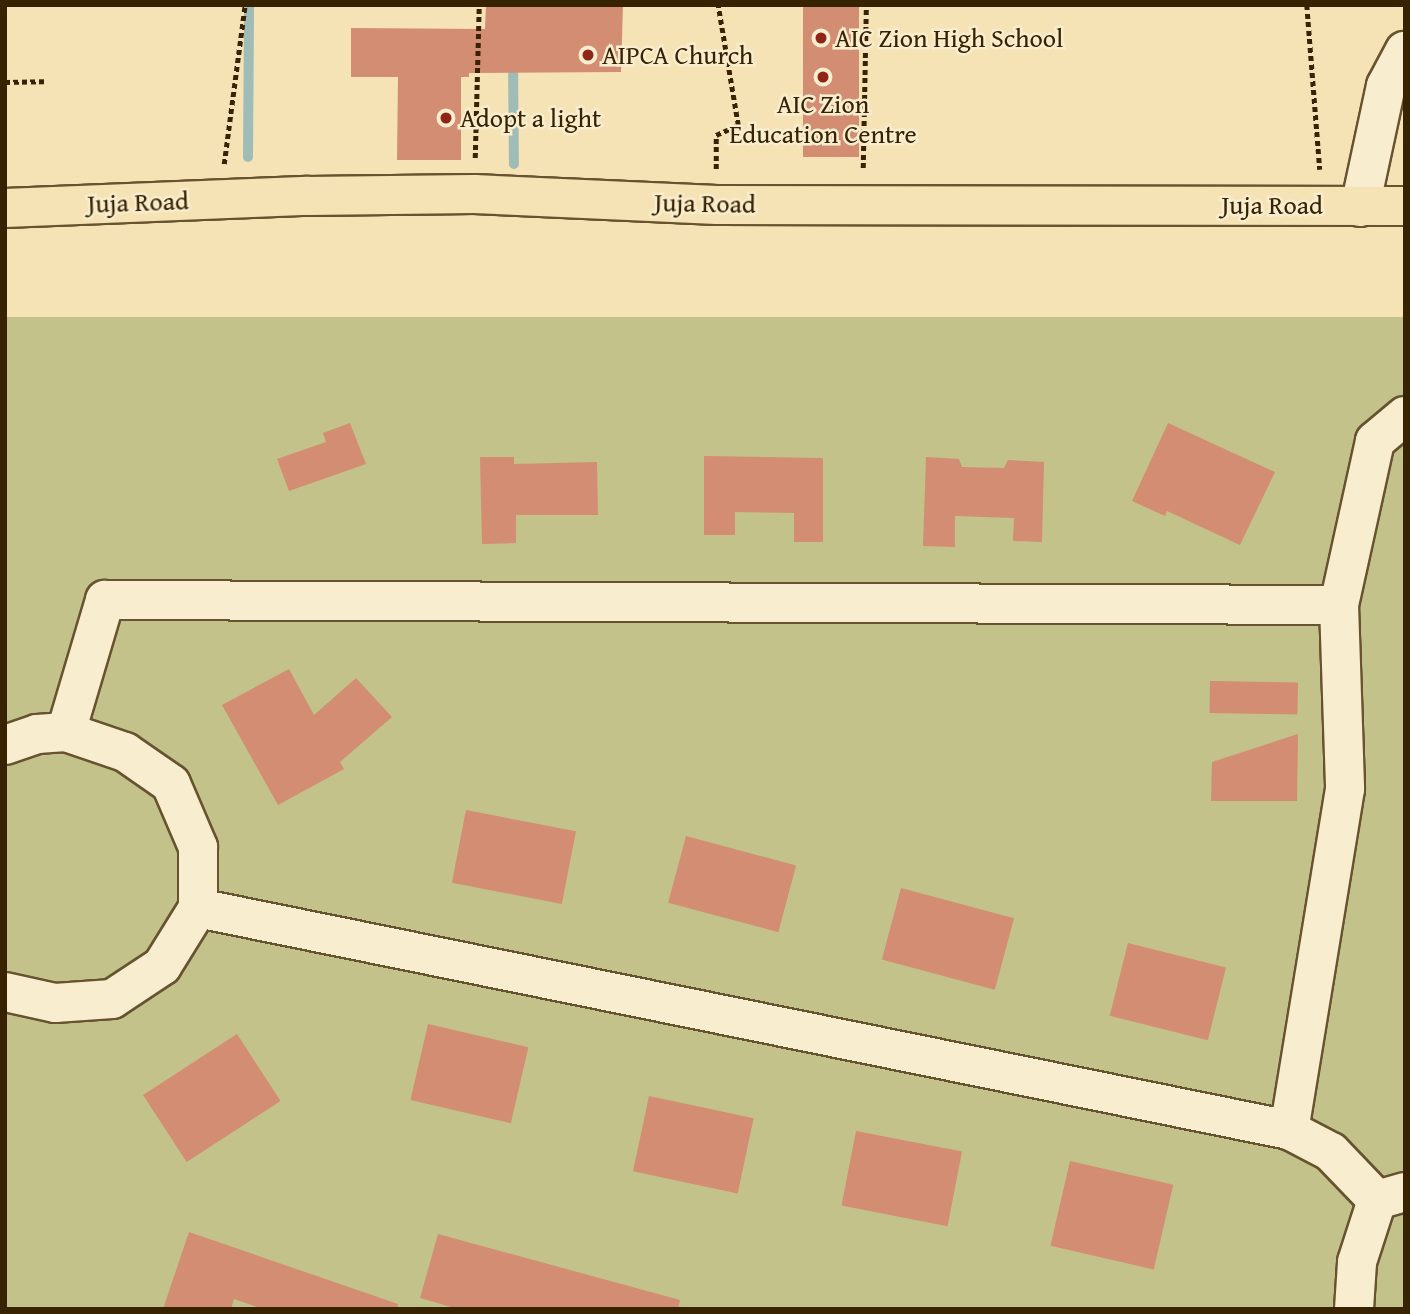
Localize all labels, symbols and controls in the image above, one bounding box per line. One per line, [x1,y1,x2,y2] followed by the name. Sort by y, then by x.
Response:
[835,22,1063,54] place label: AIC Zion High School
[813,30,829,46] marker: AIC Zion High School
[602,39,753,71] place label: AIPCA Church
[580,47,596,63] marker: AIPCA Church
[815,69,831,85] marker: AIC Zion Education Centre
[729,88,917,150] place label: AIC Zion Education Centre
[460,102,601,134] place label: Adopt a light
[438,110,454,126] marker: Adopt a light
[87,185,189,219] street label: Juja Road
[654,187,756,219] street label: Juja Road
[1221,189,1323,221] street label: Juja Road

